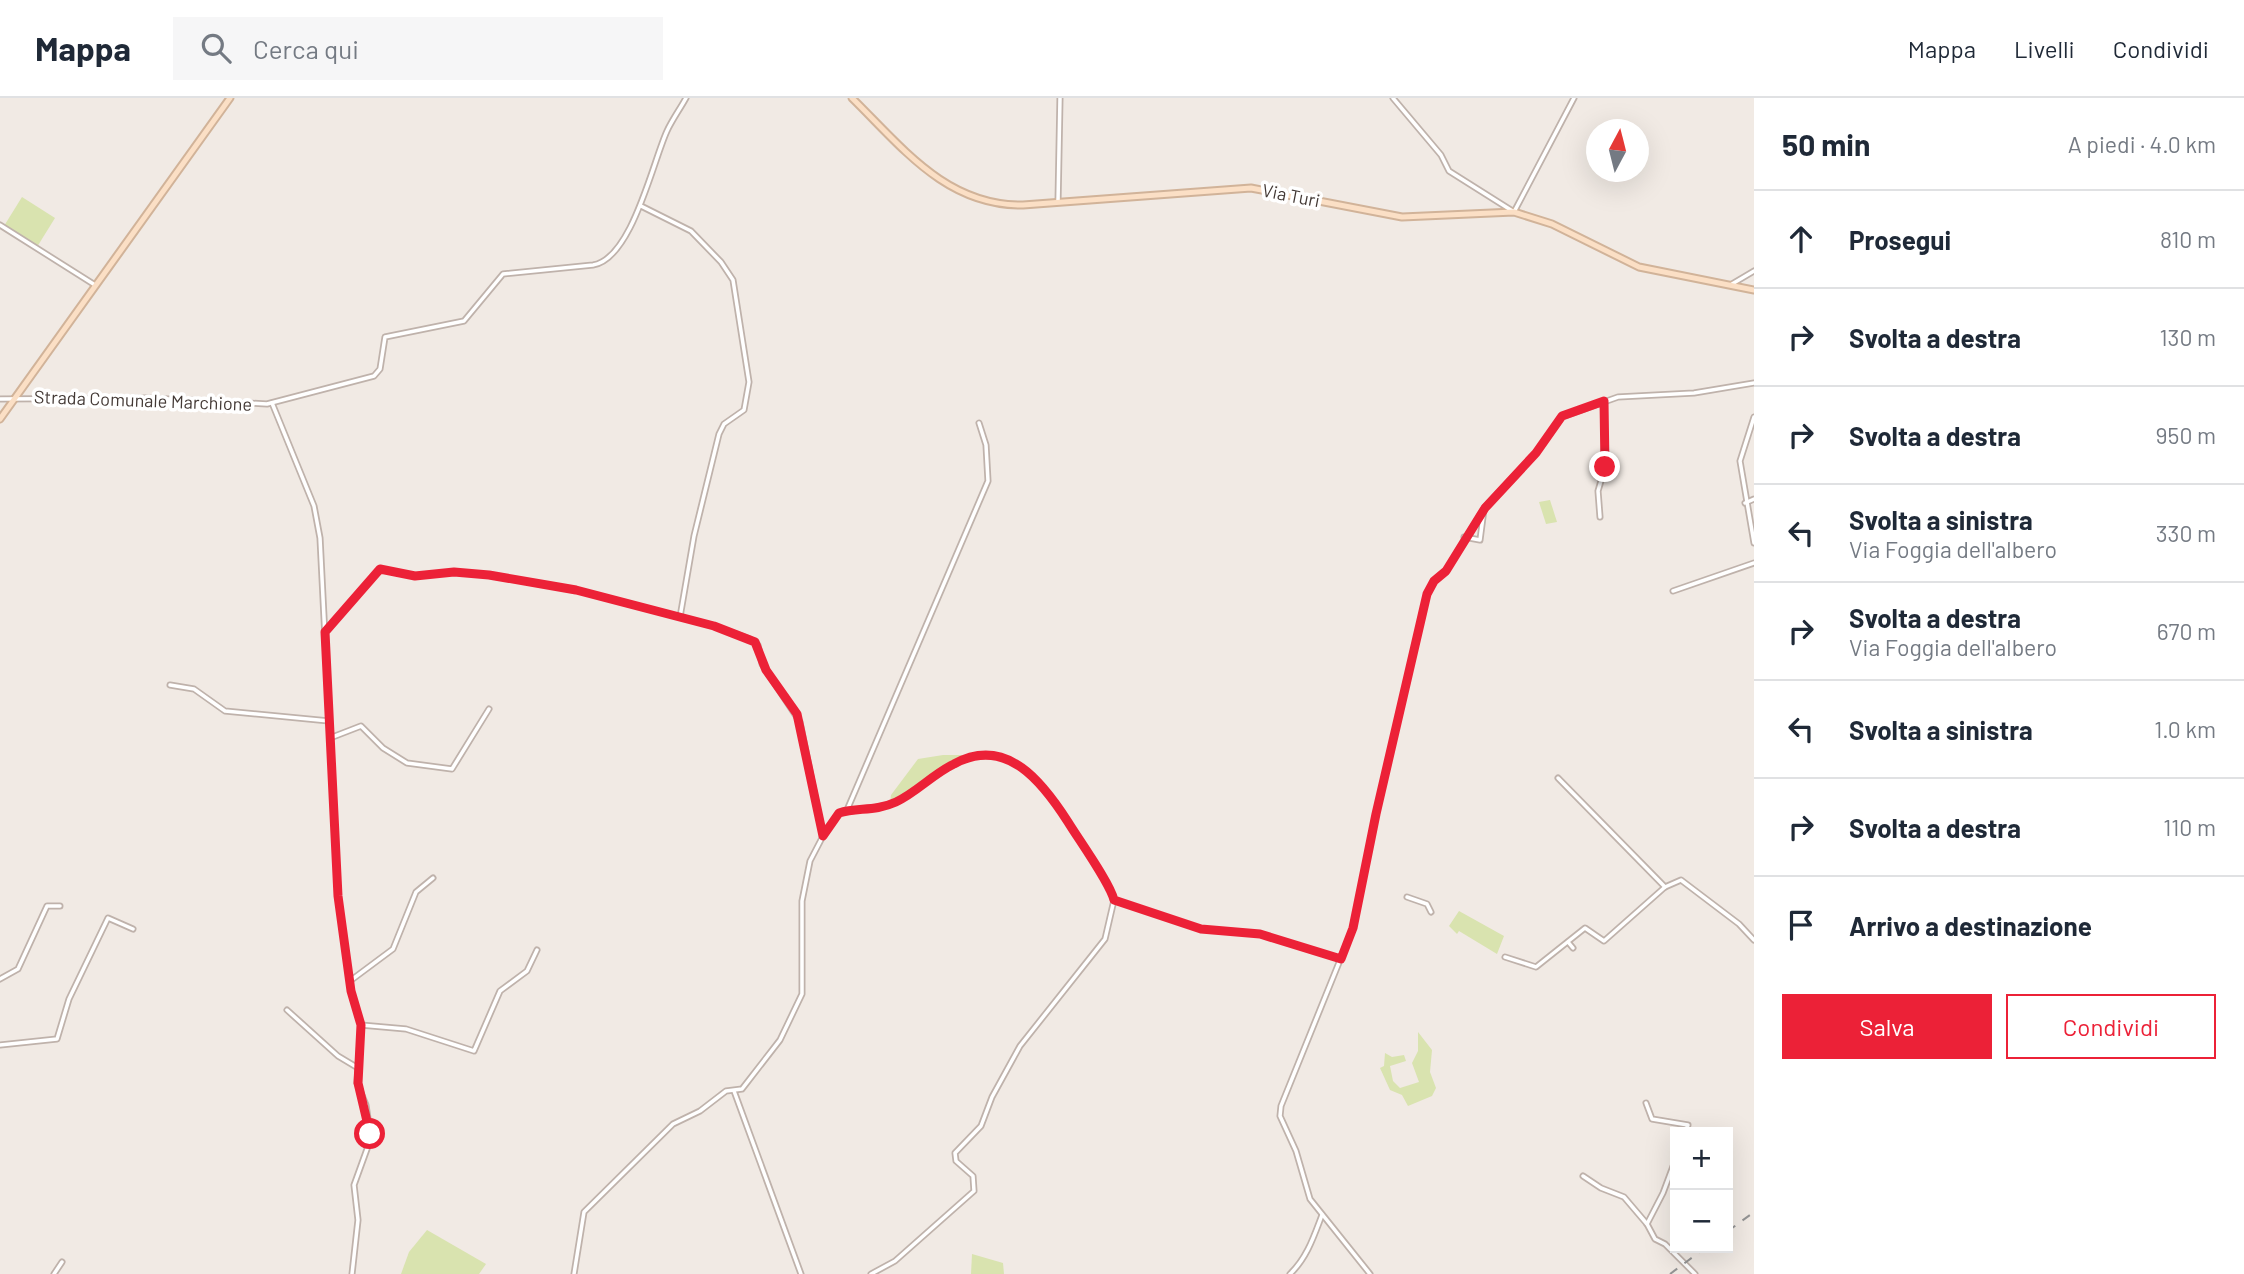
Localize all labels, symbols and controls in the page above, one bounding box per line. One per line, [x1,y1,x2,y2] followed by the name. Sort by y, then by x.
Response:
[173,17,663,80] search box
[35,28,131,68] text: Mappa
[197,29,235,67] icon: search
[253,33,359,64] text: Cerca qui
[1908,34,1976,63] text: Mappa
[2014,34,2075,63] text: Livelli
[2113,34,2209,63] text: Condividi
[1586,119,1649,182] north arrow
[1782,126,1870,162] text: 50 min
[2068,130,2216,158] text: A piedi · 4.0 km
[1261,179,1322,211] street label: Via Turi
[1782,220,1820,258] icon: ahead
[1849,224,1951,255] text: Prosegui
[2160,225,2216,253] text: 810 m
[1782,318,1820,356] icon: right
[1849,322,2021,353] text: Svolta a destra
[2159,323,2216,351] text: 130 m
[34,385,252,415] street label: Strada Comunale Marchione
[1782,416,1820,454] icon: right
[1849,420,2021,451] text: Svolta a destra
[2156,421,2216,449] text: 950 m
[1589,451,1620,482] route end
[1849,504,2033,535] text: Svolta a sinistra
[1782,514,1820,552] icon: left
[2156,519,2216,547] text: 330 m
[1849,535,2057,563] text: Via Foggia dell'albero
[1849,602,2021,633] text: Svolta a destra
[1782,612,1820,650] icon: right
[2157,617,2216,645] text: 670 m
[1849,633,2057,661] text: Via Foggia dell'albero
[1782,710,1820,748] icon: left
[1849,714,2033,745] text: Svolta a sinistra
[2154,715,2216,743] text: 1.0 km
[1782,808,1820,846] icon: right
[1849,812,2021,843] text: Svolta a destra
[2163,813,2216,841] text: 110 m
[1782,906,1820,944] icon: arrive
[1849,910,2092,941] text: Arrivo a destinazione
[1782,994,1992,1059] button: Salva
[2006,994,2216,1059] button: Condividi
[354,1118,385,1149] route start
[1670,1127,1733,1253] map controls
[1670,1127,1733,1190] button: +
[1670,1190,1733,1253] button: −

